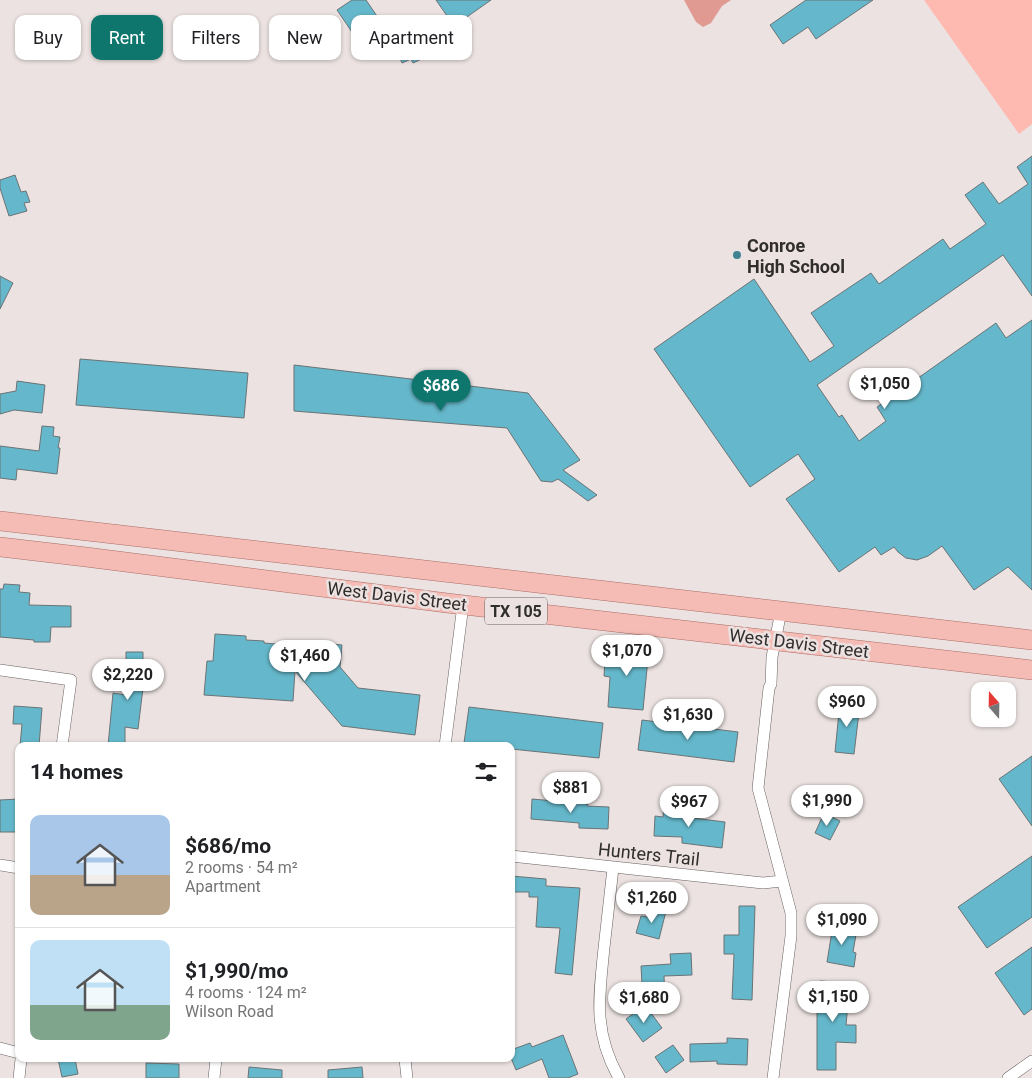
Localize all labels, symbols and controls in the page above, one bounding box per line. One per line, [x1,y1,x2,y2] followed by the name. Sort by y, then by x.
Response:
[15,15,81,60] chip: Buy
[91,15,163,60] chip: Rent
[173,15,259,60] chip: Filters
[269,15,341,60] chip: New
[351,15,472,60] chip: Apartment
[747,235,845,277] place label: Conroe High School
[731,249,743,261] marker: Conroe High School
[844,368,926,410] pin: $1,050
[411,370,471,412] pin: $686
[860,374,910,393] text: $1,050
[423,376,459,395] text: $686
[326,577,468,615] street label: West Davis Street
[485,598,547,624] road number: TX 105
[728,624,870,662] street label: West Davis Street
[586,634,668,677] pin: $1,070
[264,640,346,682] pin: $1,460
[602,641,652,660] text: $1,070
[280,646,330,665] text: $1,460
[87,658,169,701] pin: $2,220
[103,665,153,684] text: $2,220
[971,682,1016,728] north arrow
[971,682,1016,727] map controls
[817,686,877,728] pin: $960
[829,692,865,711] text: $960
[647,698,729,741] pin: $1,630
[663,705,713,724] text: $1,630
[472,758,500,786] icon: filters
[30,760,123,784] text: 14 homes
[541,772,601,814] pin: $881
[553,778,589,797] text: $881
[786,784,868,827] pin: $1,990
[659,786,719,828] pin: $967
[802,791,852,810] text: $1,990
[671,792,707,811] text: $967
[185,834,271,858] text: $686/mo
[70,835,130,895] icon: home
[597,838,701,870] street label: Hunters Trail
[185,858,298,877] text: 2 rooms · 54 m²
[185,877,261,896] text: Apartment
[611,882,693,924] pin: $1,260
[627,888,677,907] text: $1,260
[801,904,883,946] pin: $1,090
[817,910,867,929] text: $1,090
[185,959,288,983] text: $1,990/mo
[70,960,130,1020] icon: home
[792,980,874,1023] pin: $1,150
[603,982,685,1024] pin: $1,680
[185,983,307,1002] text: 4 rooms · 124 m²
[808,987,858,1006] text: $1,150
[619,988,669,1007] text: $1,680
[185,1002,274,1021] text: Wilson Road

